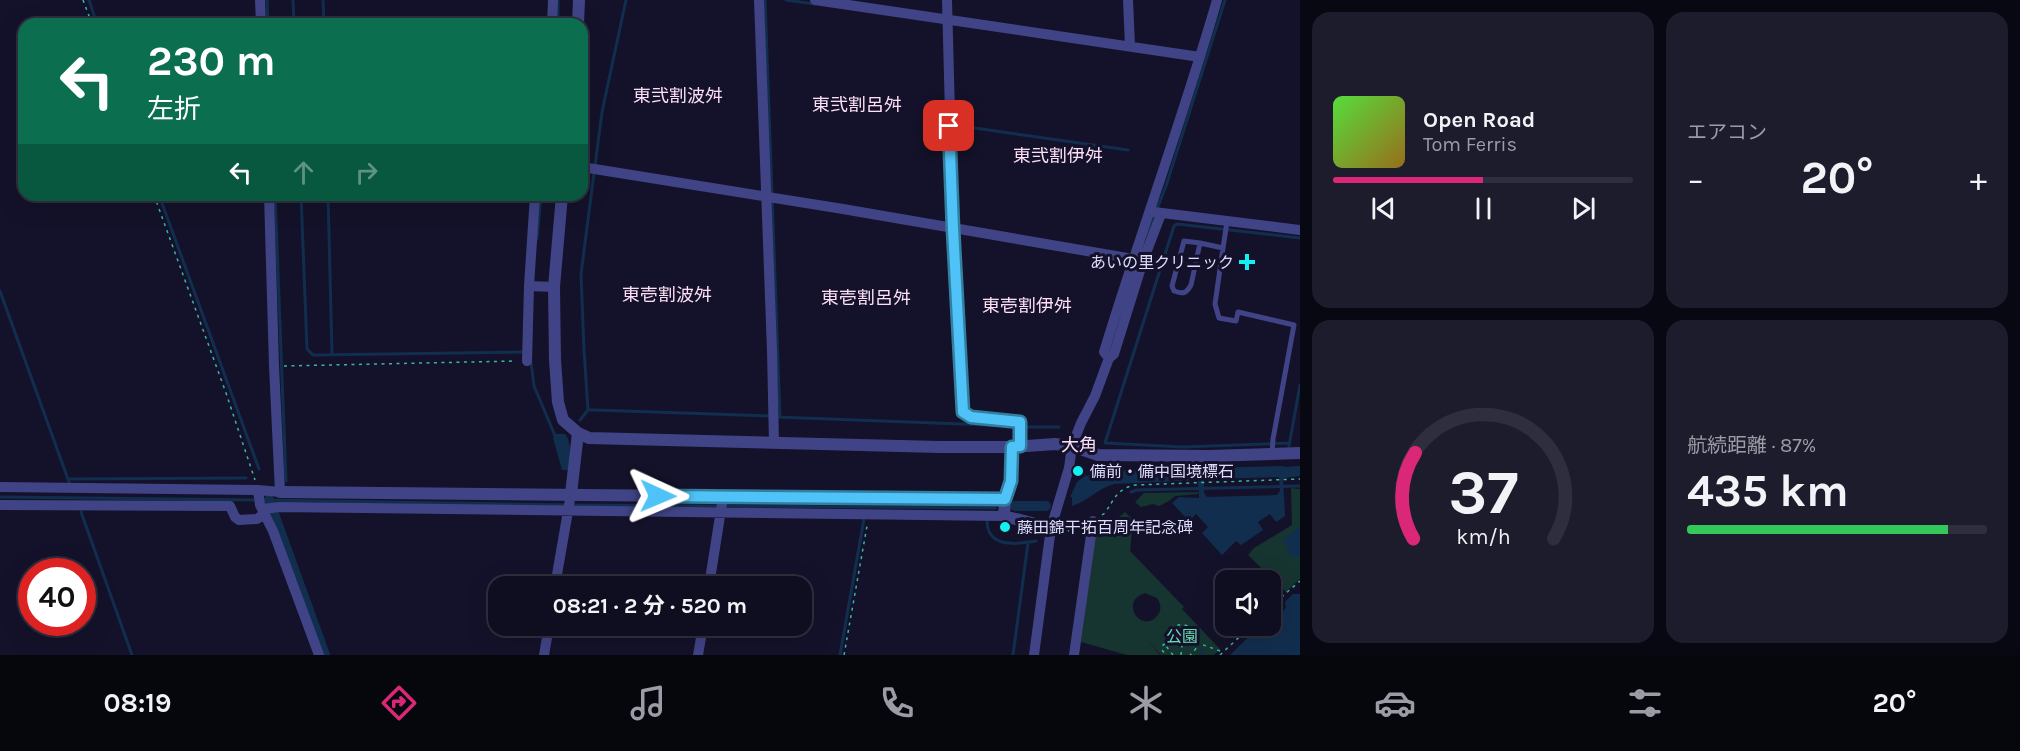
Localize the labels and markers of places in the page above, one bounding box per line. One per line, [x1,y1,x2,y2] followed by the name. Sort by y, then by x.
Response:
[923,100,974,151] pin
[1090,253,1234,272] place label: あいの里クリニック
[1238,253,1256,271] marker: あいの里クリニック
[1090,462,1234,481] place label: 備前・備中国境標石
[1071,464,1085,478] marker: 備前・備中国境標石
[1017,518,1193,537] place label: 藤田錦干拓百周年記念碑
[998,520,1012,534] marker: 藤田錦干拓百周年記念碑

